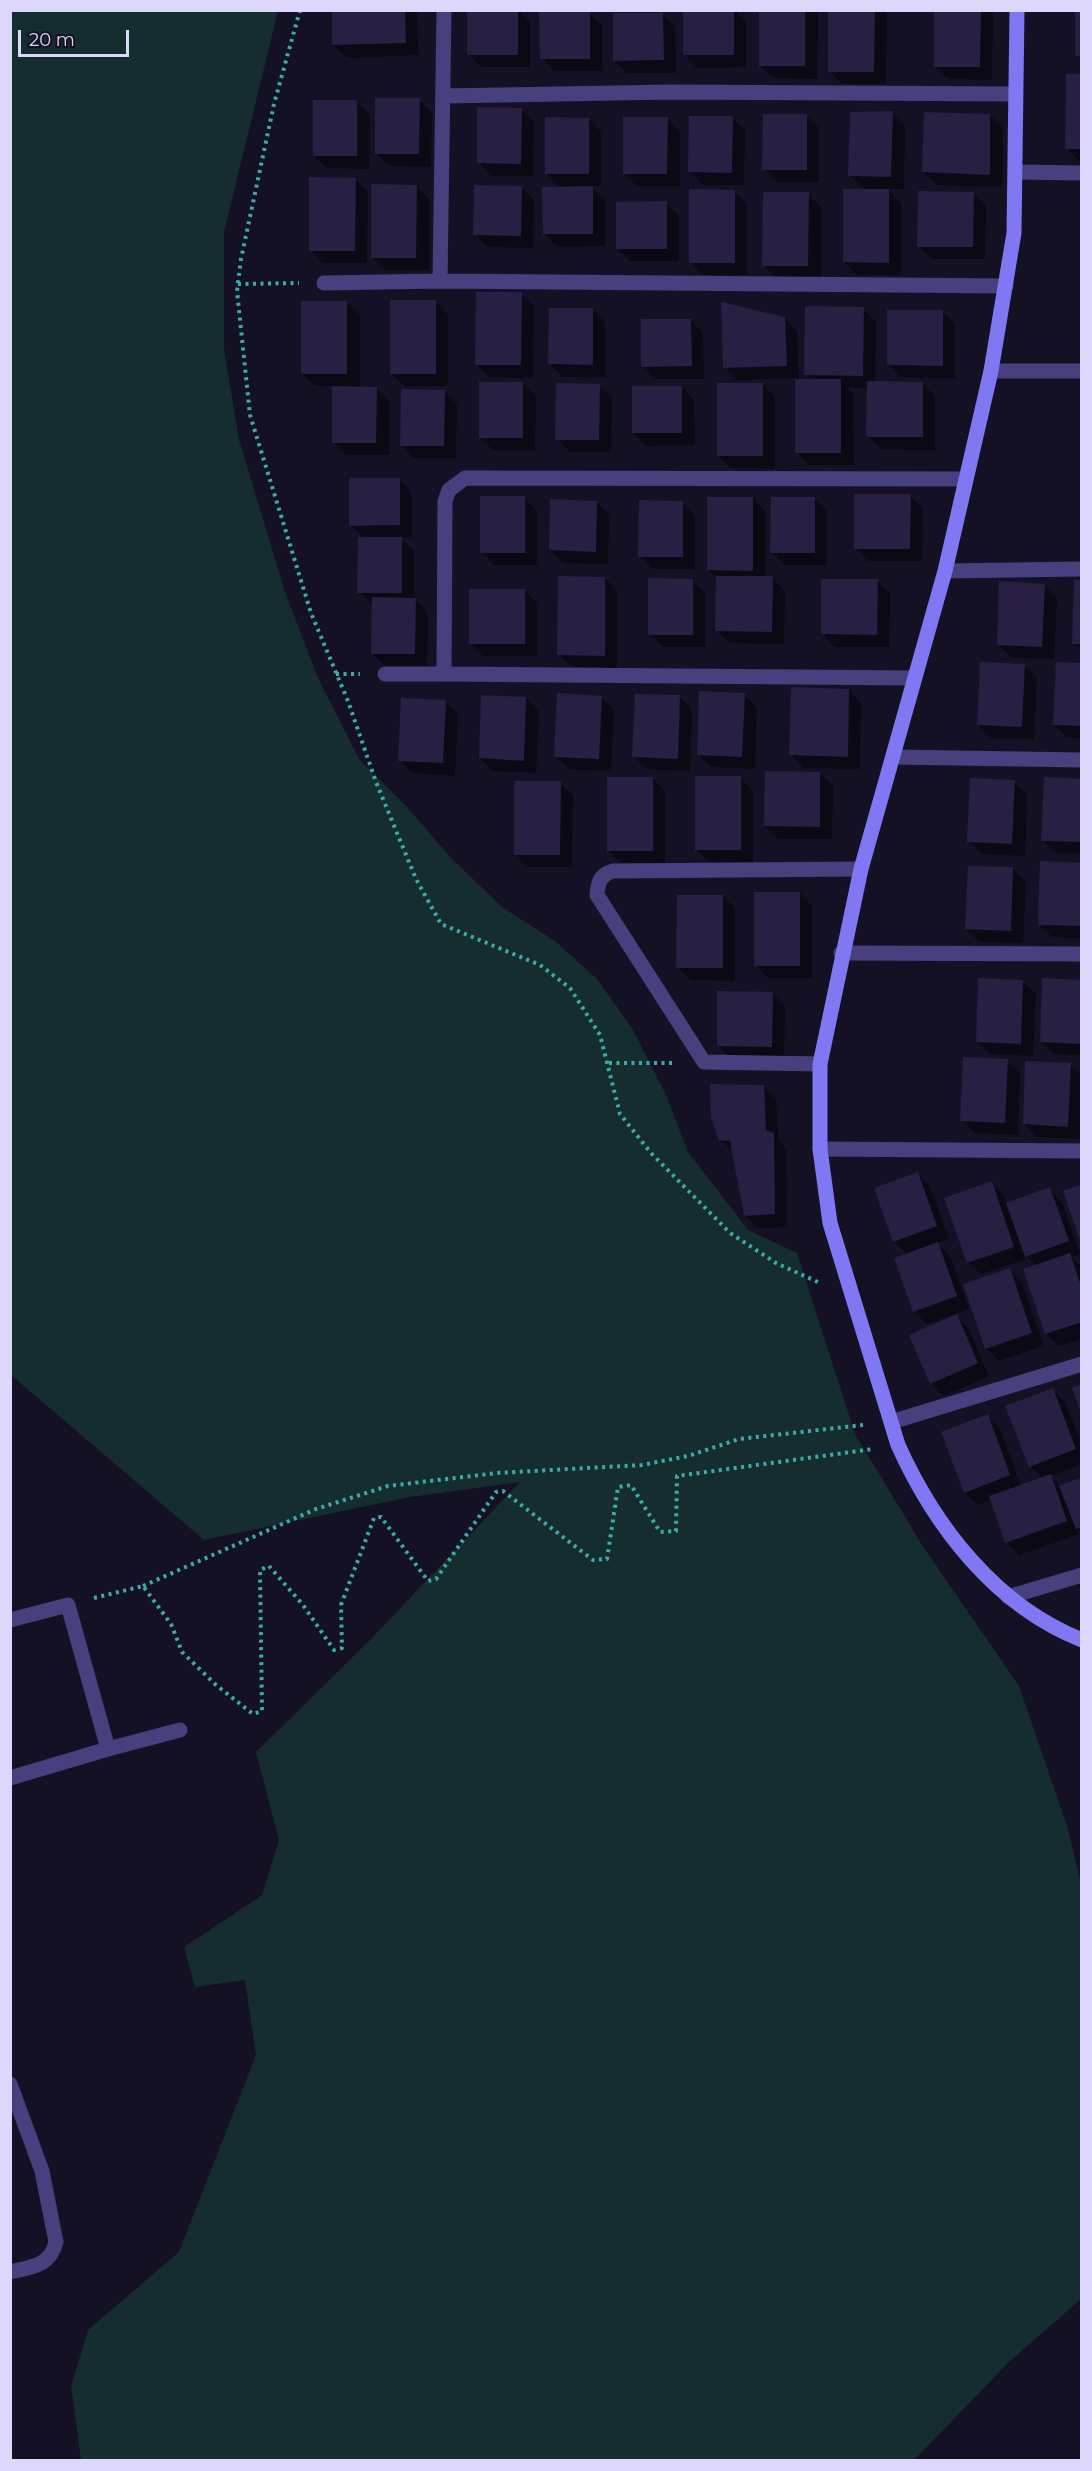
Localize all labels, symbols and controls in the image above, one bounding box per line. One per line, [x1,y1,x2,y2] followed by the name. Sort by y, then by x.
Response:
[21,18,132,56] scale bar
[29,29,75,51] text: 20 m

